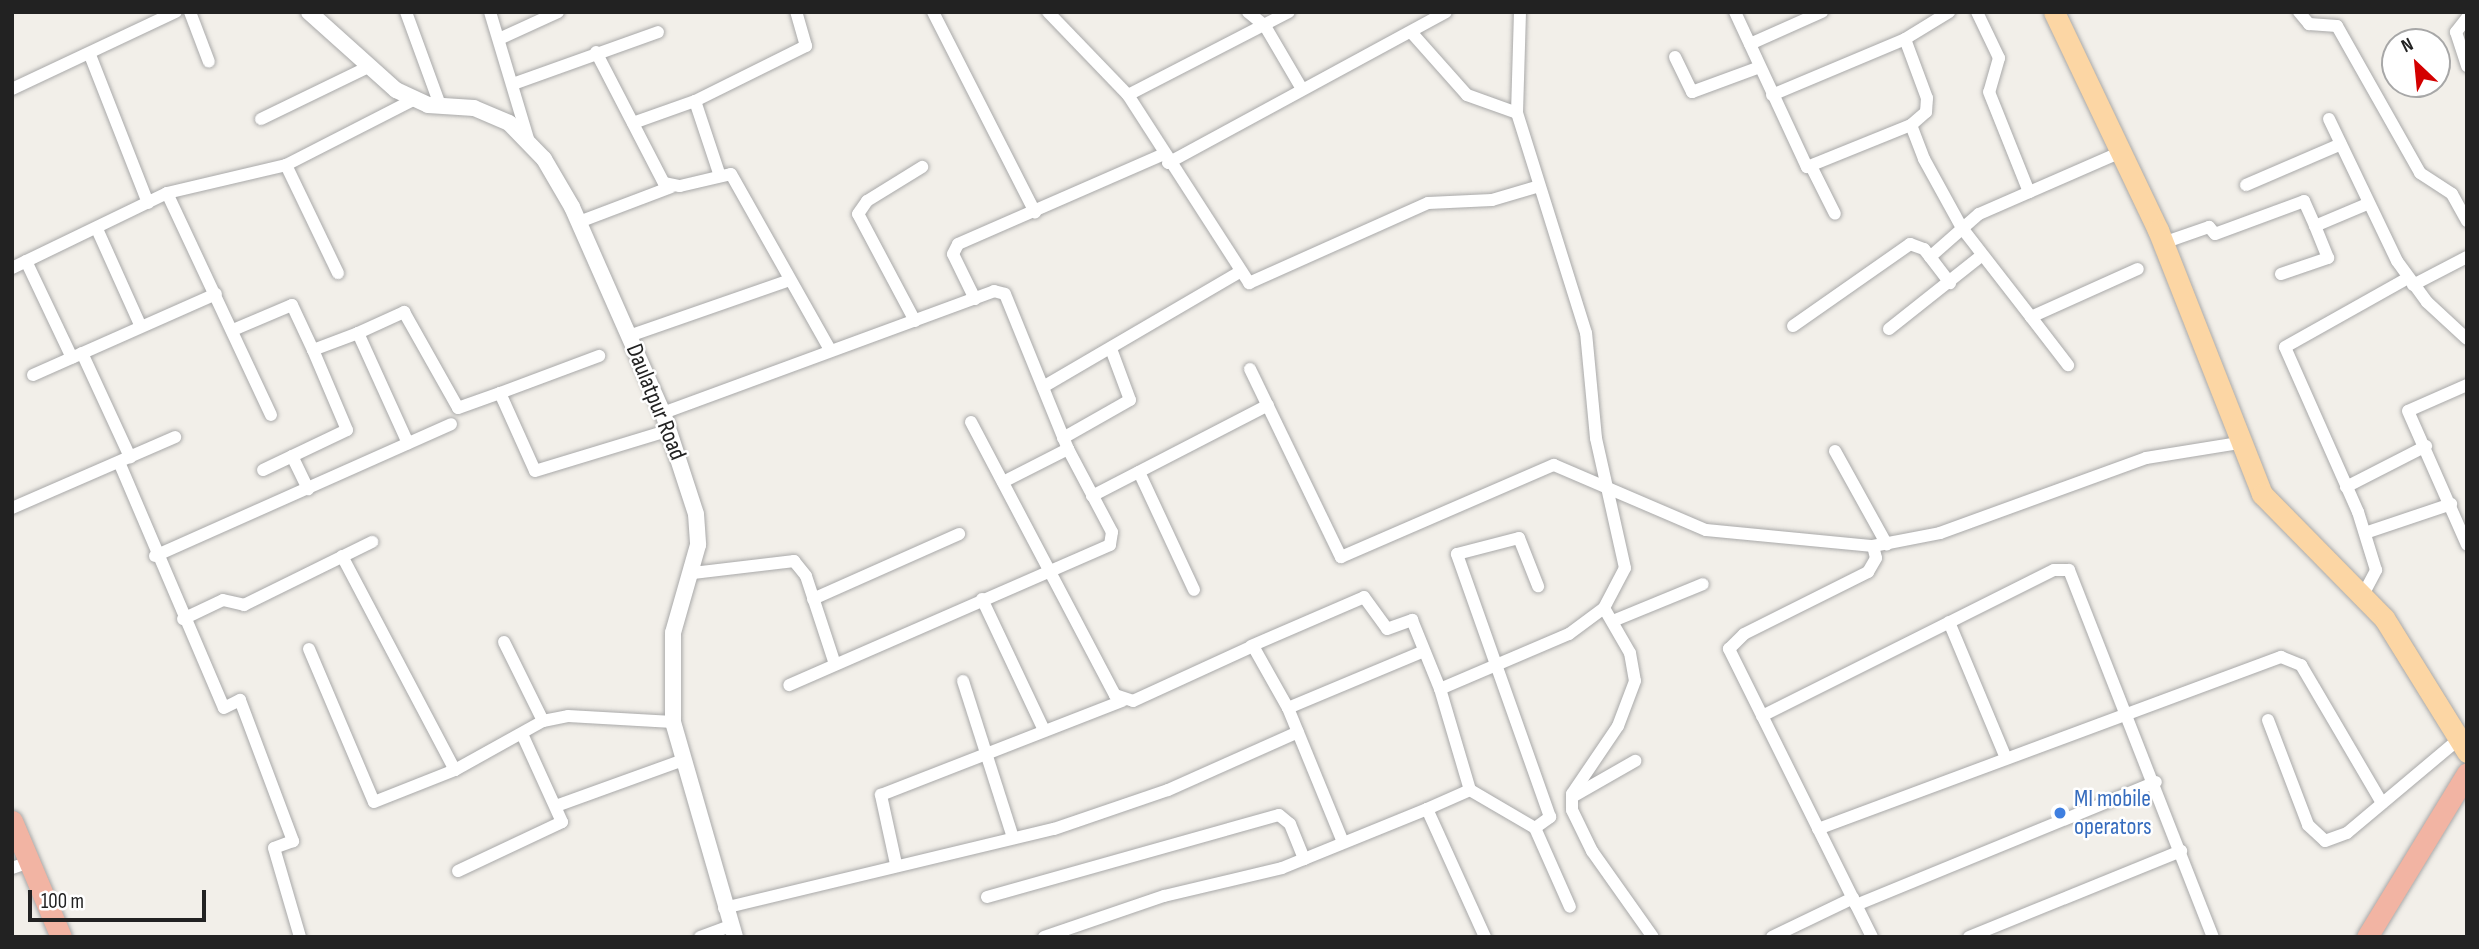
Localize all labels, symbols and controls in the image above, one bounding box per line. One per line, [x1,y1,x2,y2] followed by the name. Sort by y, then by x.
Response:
[2381,28,2451,98] north arrow
[2398,33,2417,58] text: N
[620,340,692,464] street label: Daulatpur Road
[2074,785,2152,841] place label: MI mobile operators
[2052,805,2068,821] marker: MI mobile operators
[32,876,210,920] scale bar
[41,889,84,914] text: 100 m

